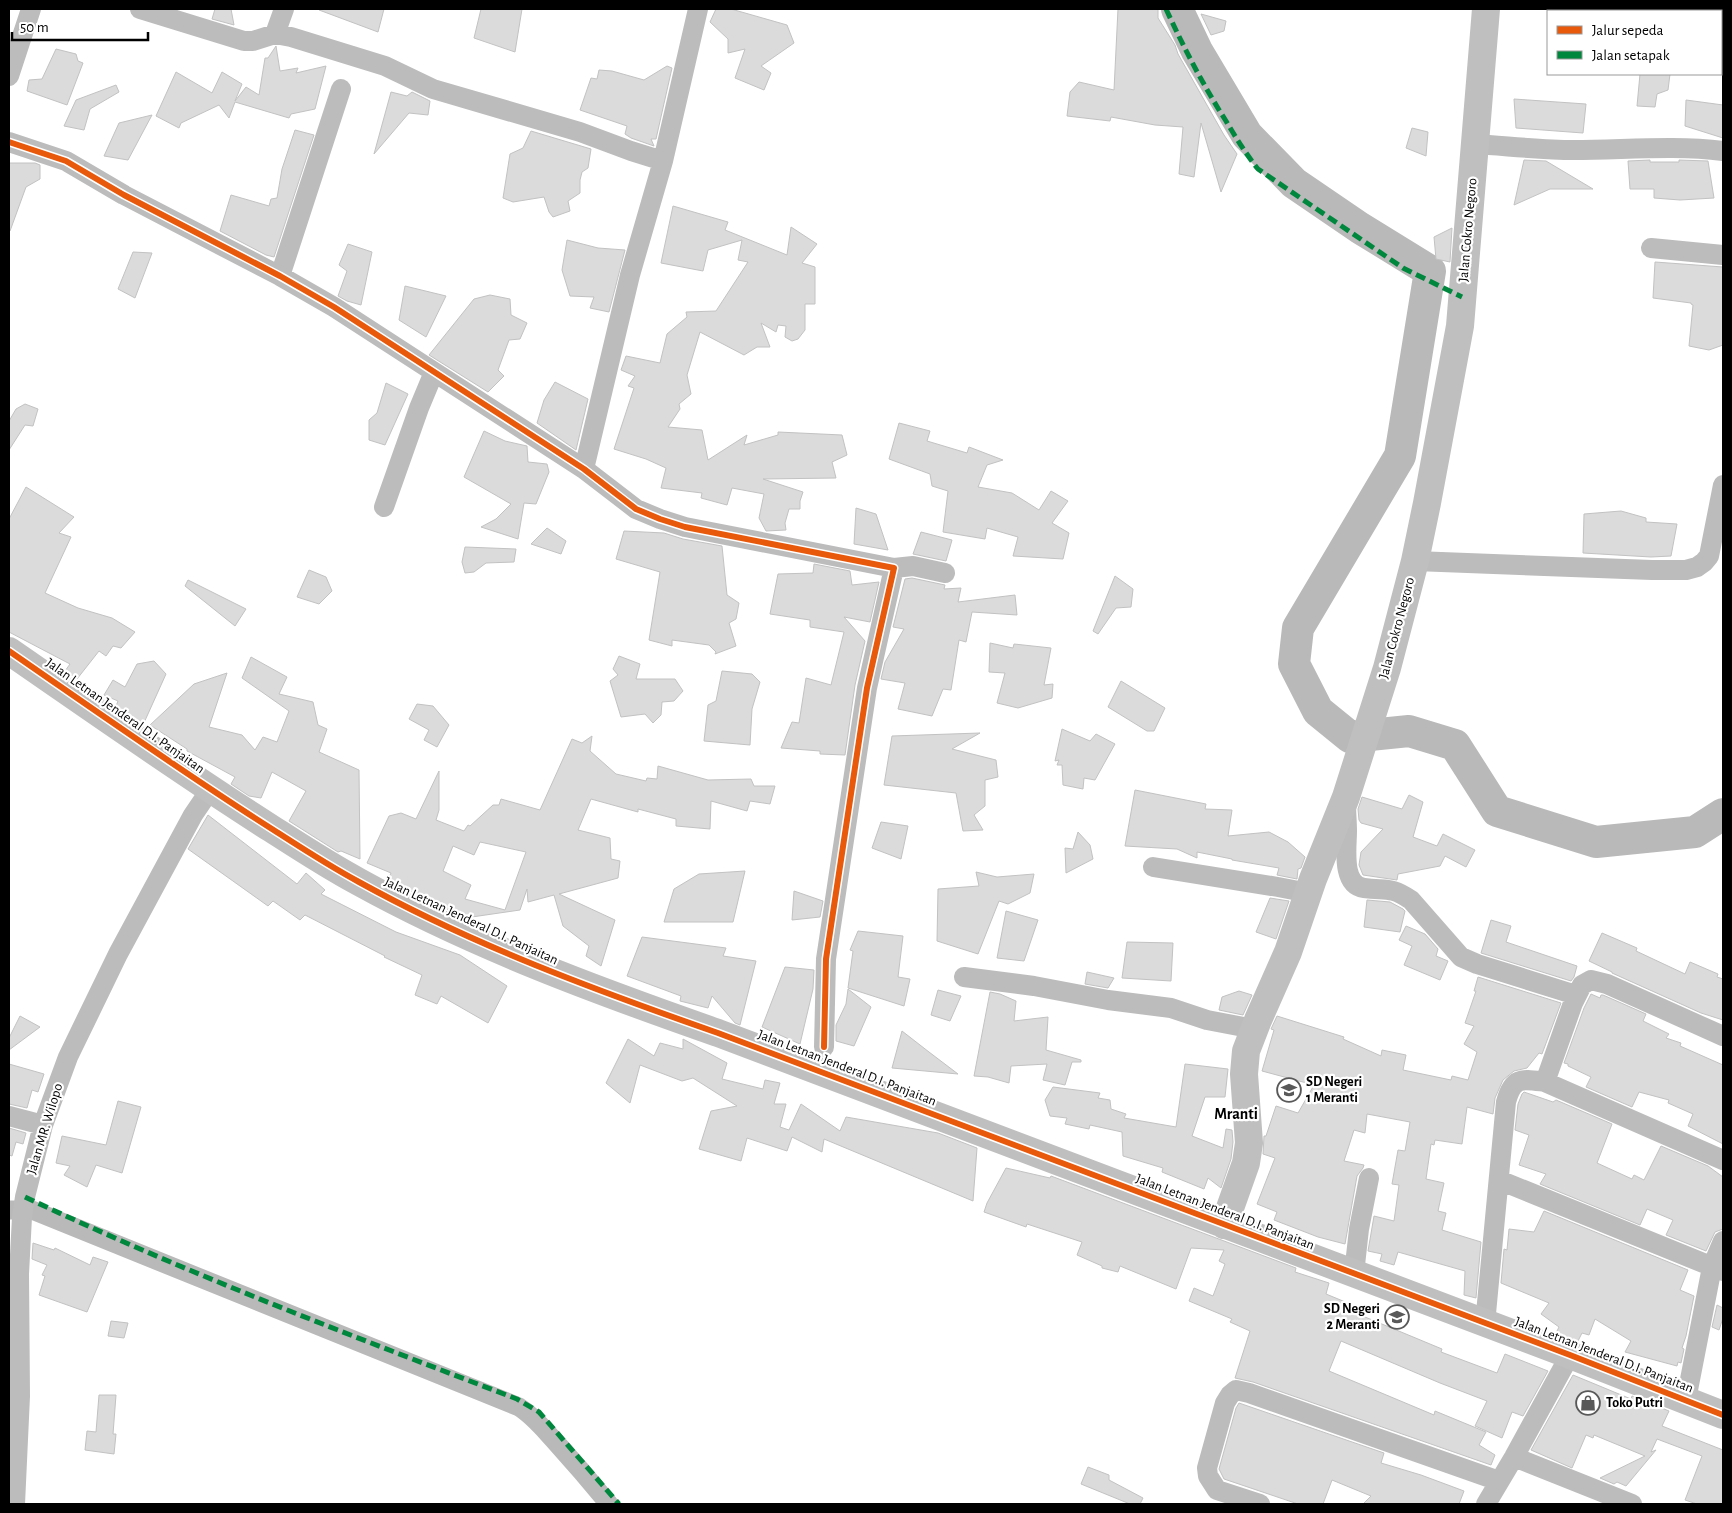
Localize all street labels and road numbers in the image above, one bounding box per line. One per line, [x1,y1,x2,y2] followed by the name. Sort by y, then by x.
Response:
[1456,177,1480,283] street label: Jalan Cokro Negoro
[1377,576,1417,680] street label: Jalan Cokro Negoro
[43,656,207,776] street label: Jalan Letnan Jenderal D.I. Panjaitan
[382,874,560,968] street label: Jalan Letnan Jenderal D.I. Panjaitan
[756,1027,938,1109] street label: Jalan Letnan Jenderal D.I. Panjaitan
[25,1082,66,1176] street label: Jalan MR. Wilopo
[1134,1171,1316,1253] street label: Jalan Letnan Jenderal D.I. Panjaitan
[1513,1314,1695,1396] street label: Jalan Letnan Jenderal D.I. Panjaitan

